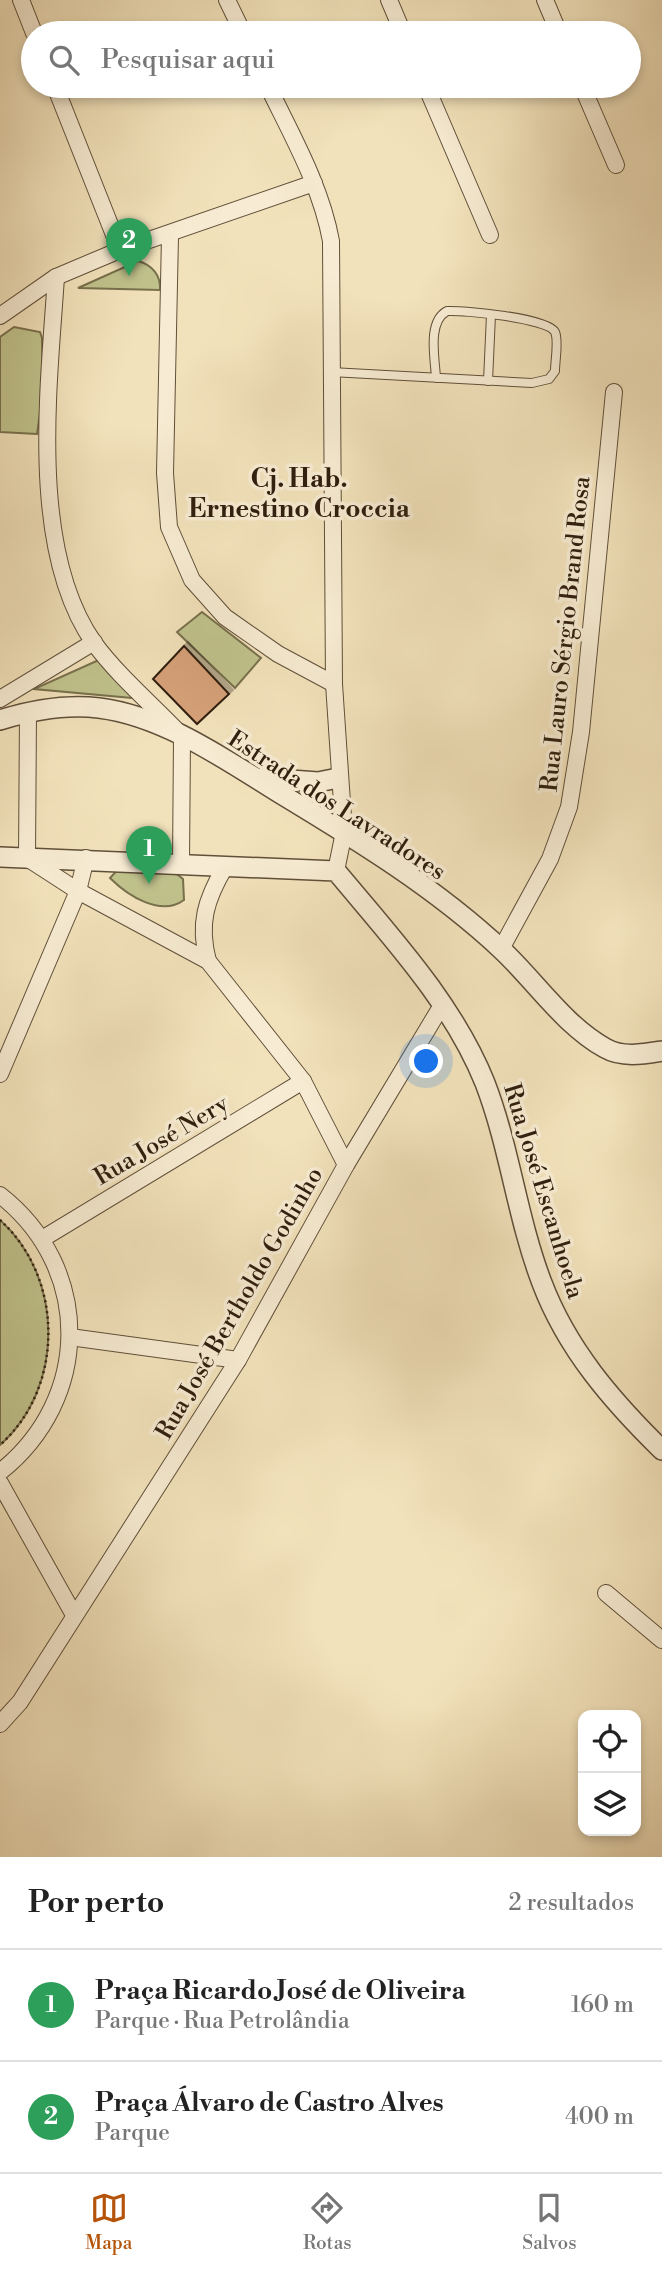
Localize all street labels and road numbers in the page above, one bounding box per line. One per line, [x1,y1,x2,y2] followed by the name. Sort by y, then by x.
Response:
[535,474,598,793] street label: Rua Lauro Sérgio Brand Rosa
[222,724,451,887] street label: Estrada dos Lavradores
[496,1080,590,1303] street label: Rua José Escanhoela
[89,1089,234,1193] street label: Rua José Nery
[150,1162,330,1445] street label: Rua José Bertholdo Godinho

